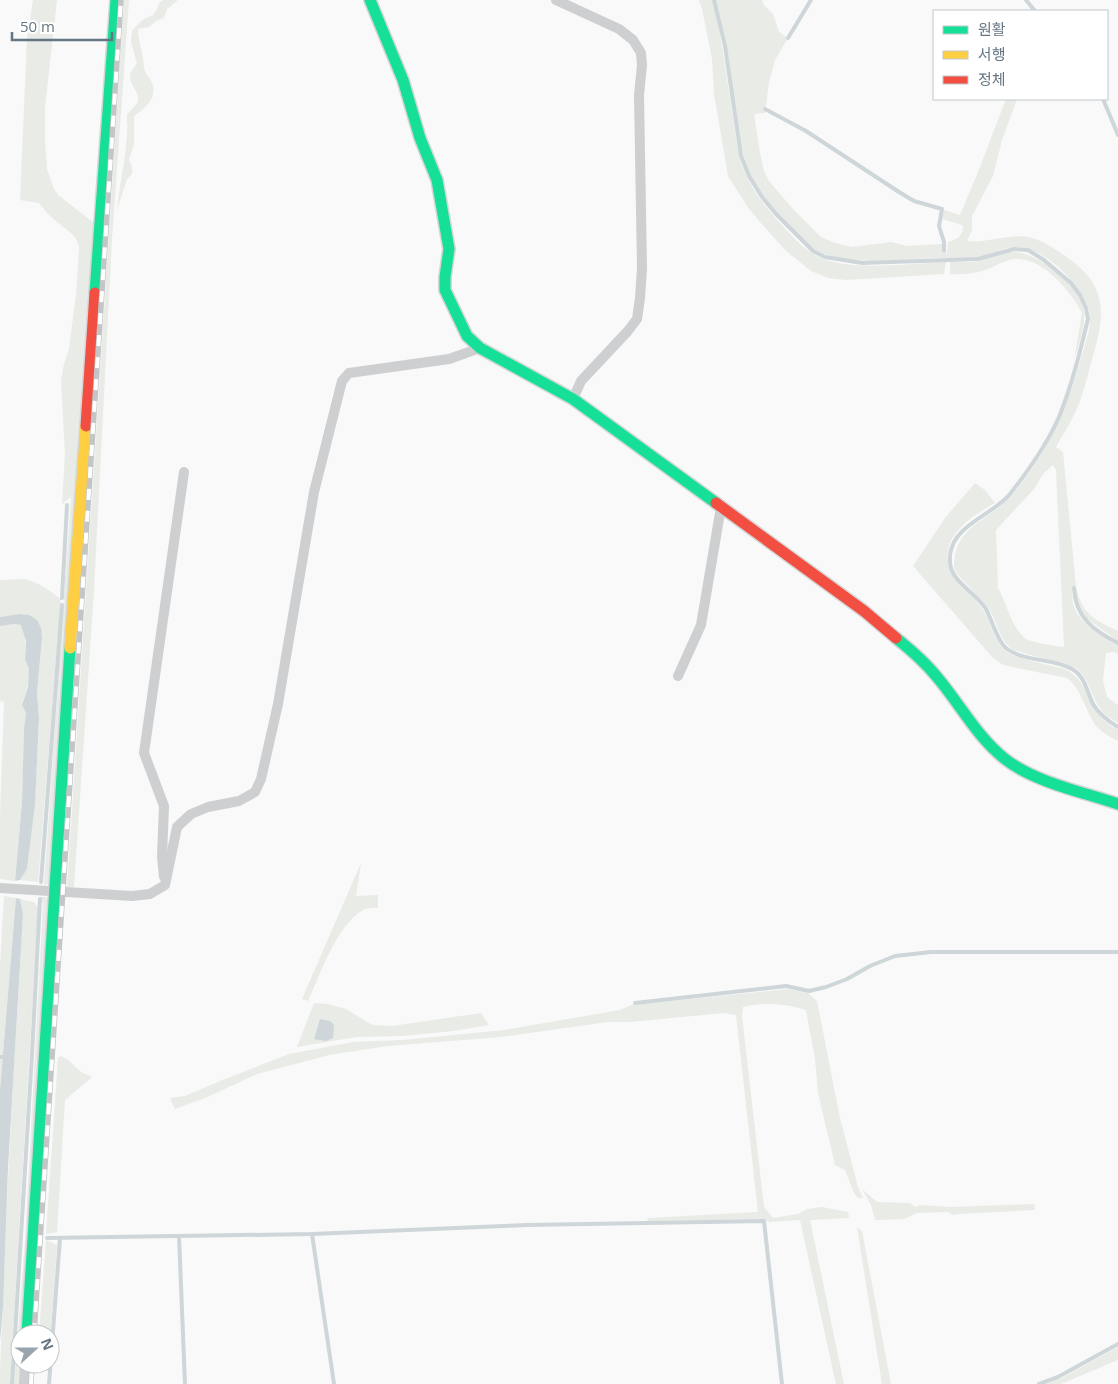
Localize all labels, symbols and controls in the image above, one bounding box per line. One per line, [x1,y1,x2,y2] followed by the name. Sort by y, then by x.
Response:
[12,10,112,42] scale bar
[933,10,1108,100] legend
[20,16,55,36] text: 50 m
[978,19,1006,39] text: 원활
[978,44,1006,64] text: 서행
[978,69,1006,89] text: 정체
[10,1324,60,1374] north arrow
[37,1335,59,1353] text: N

